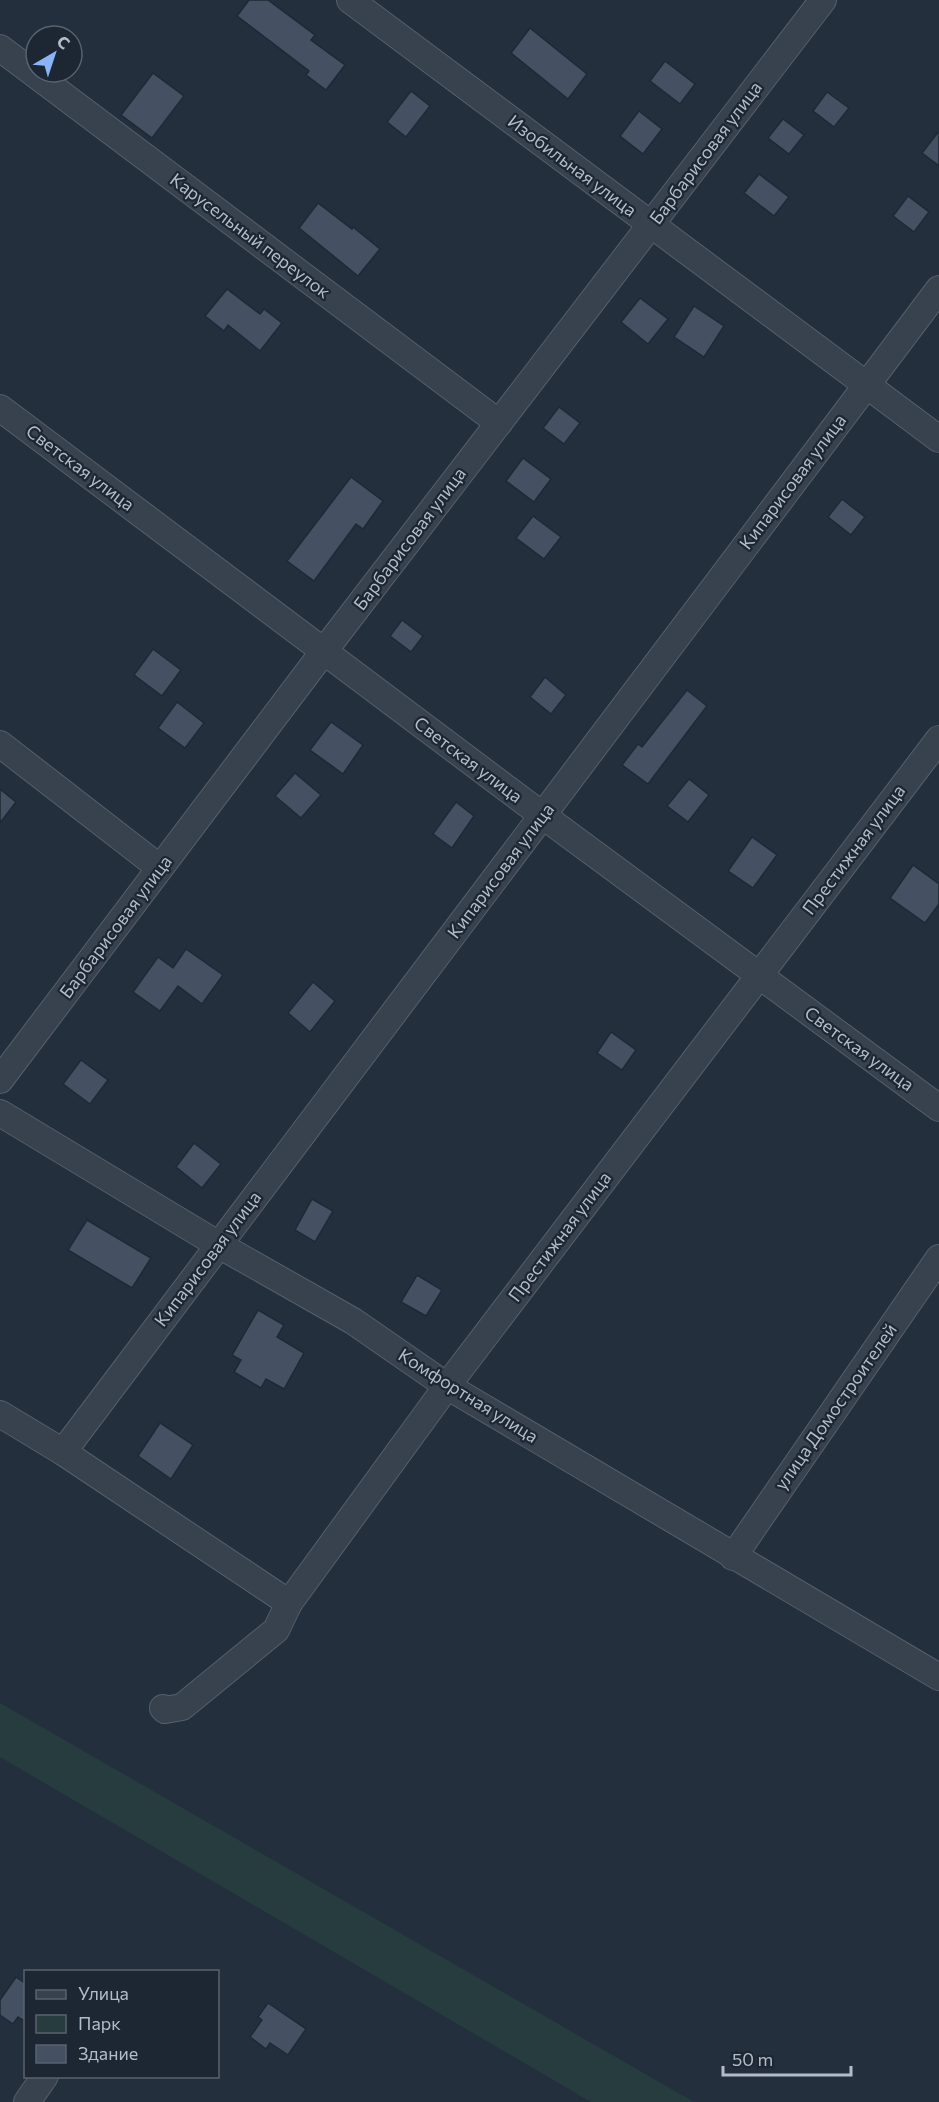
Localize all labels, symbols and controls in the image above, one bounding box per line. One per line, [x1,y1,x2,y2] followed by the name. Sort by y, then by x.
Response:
[24,24,84,84] north arrow
[54,31,74,53] text: С
[644,77,766,228] street label: Барбарисовая улица
[504,110,641,221] street label: Изобильная улица
[166,168,335,303] street label: Карусельный переулок
[734,409,850,553] street label: Кипарисовая улица
[22,419,139,515] street label: Светская улица
[348,463,470,614] street label: Барбарисовая улица
[410,711,527,807] street label: Светская улица
[797,780,909,919] street label: Престижная улица
[442,798,558,942] street label: Кипарисовая улица
[54,851,176,1002] street label: Барбарисовая улица
[801,1001,919,1095] street label: Светская улица
[503,1167,615,1306] street label: Престижная улица
[149,1186,265,1330] street label: Кипарисовая улица
[769,1319,901,1494] street label: улица Домостроителей
[395,1343,542,1447] street label: Комфортная улица
[24,1970,219,2078] legend
[78,1982,129,2004] text: Улица
[78,2012,121,2034] text: Парк
[723,2039,850,2077] scale bar
[78,2042,138,2064] text: Здание
[732,2048,773,2070] text: 50 m

